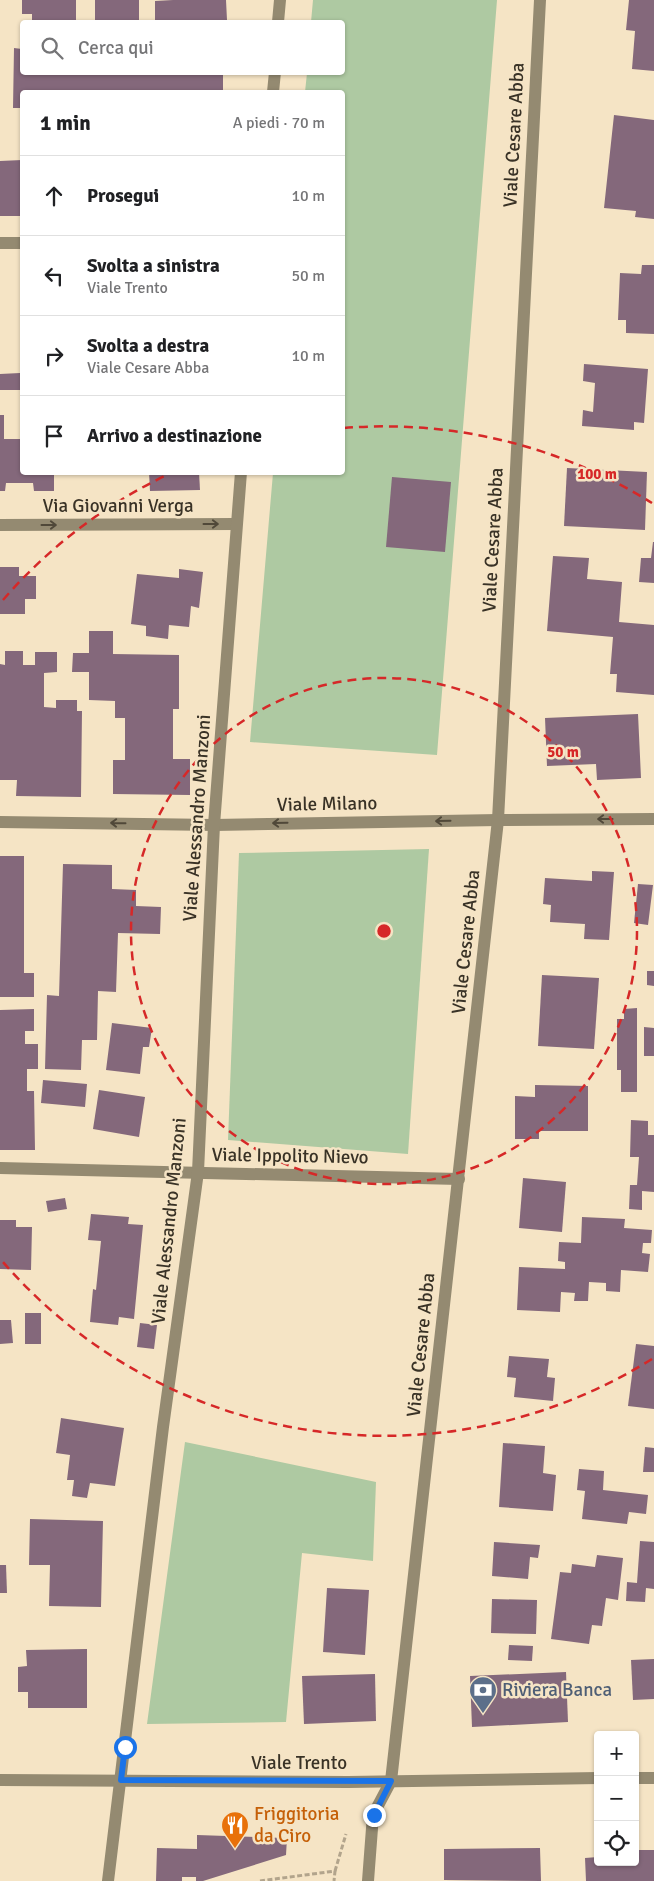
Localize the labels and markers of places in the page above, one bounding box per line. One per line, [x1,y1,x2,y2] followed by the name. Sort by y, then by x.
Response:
[375,922,393,940] centre of rings
[468,1675,498,1714] bank icon: Riviera Banca
[502,1678,612,1702] place label: Riviera Banca
[254,1802,339,1848] place label: Friggitoria da Ciro
[220,1810,250,1849] restaurant icon: Friggitoria da Ciro

